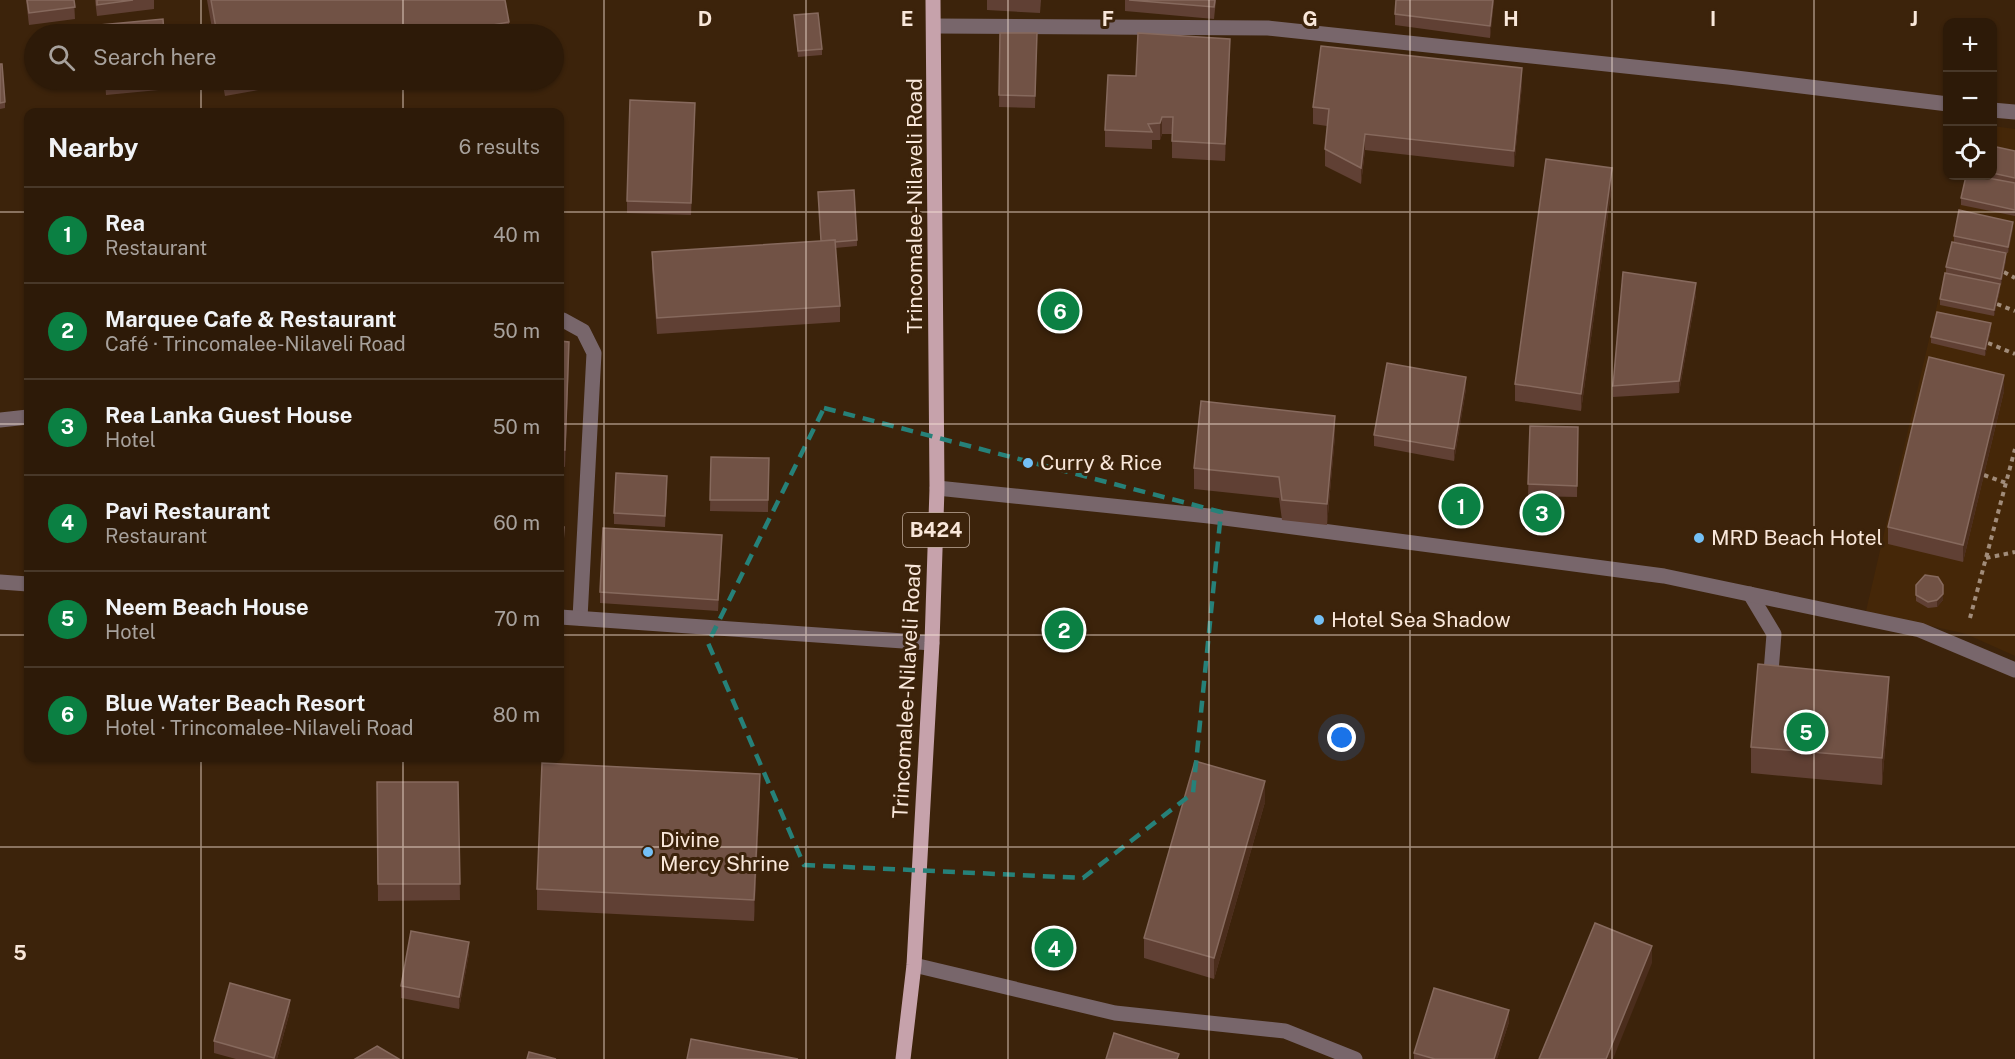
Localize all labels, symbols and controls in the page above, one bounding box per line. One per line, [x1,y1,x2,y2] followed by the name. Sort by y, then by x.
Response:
[698,7,712,31] text: D
[901,7,913,31] text: E
[1102,7,1114,31] text: F
[1302,7,1318,31] text: G
[1503,7,1519,31] text: H
[1710,7,1716,31] text: I
[1910,7,1918,31] text: J
[1943,18,1997,180] map controls
[1943,18,1997,72] button: +
[24,24,564,90] search box
[45,41,78,74] icon: search
[93,44,217,70] text: Search here
[1943,72,1997,126] button: −
[902,78,927,334] street label: Trincomalee-Nilaveli Road
[1943,126,1997,180] button: locate
[48,132,138,163] text: Nearby
[459,135,540,159] text: 6 results
[105,210,145,236] text: Rea
[63,223,72,247] text: 1
[493,223,540,247] text: 40 m
[105,236,207,260] text: Restaurant
[1040,288,1080,334] pin: 6
[105,306,397,332] text: Marquee Cafe & Restaurant
[61,319,74,343] text: 2
[493,319,540,343] text: 50 m
[105,332,406,356] text: Café · Trincomalee-Nilaveli Road
[105,402,352,428] text: Rea Lanka Guest House
[61,415,74,439] text: 3
[493,415,540,439] text: 50 m
[105,428,156,452] text: Hotel
[1040,450,1162,475] place label: Curry & Rice
[1021,456,1035,470] marker: Curry & Rice
[1442,484,1480,528] pin: 1
[1522,490,1562,536] pin: 3
[105,498,270,524] text: Pavi Restaurant
[61,511,74,535] text: 4
[493,511,540,535] text: 60 m
[903,513,969,547] road number: B424
[105,524,207,548] text: Restaurant
[1711,525,1883,550] place label: MRD Beach Hotel
[1692,531,1706,545] marker: MRD Beach Hotel
[887,563,926,819] street label: Trincomalee-Nilaveli Road
[105,594,309,620] text: Neem Beach House
[61,607,74,631] text: 5
[494,607,540,631] text: 70 m
[1331,607,1511,632] place label: Hotel Sea Shadow
[1044,608,1084,652] pin: 2
[1312,613,1326,627] marker: Hotel Sea Shadow
[105,620,156,644] text: Hotel
[105,690,365,716] text: Blue Water Beach Resort
[61,703,74,727] text: 6
[493,703,540,727] text: 80 m
[1786,710,1826,754] pin: 5
[105,716,413,740] text: Hotel · Trincomalee-Nilaveli Road
[1327,723,1356,752] your location
[660,827,790,876] place label: Divine Mercy Shrine
[641,845,655,859] marker: Divine Mercy Shrine
[1034,926,1074,970] pin: 4
[13,941,27,965] text: 5

